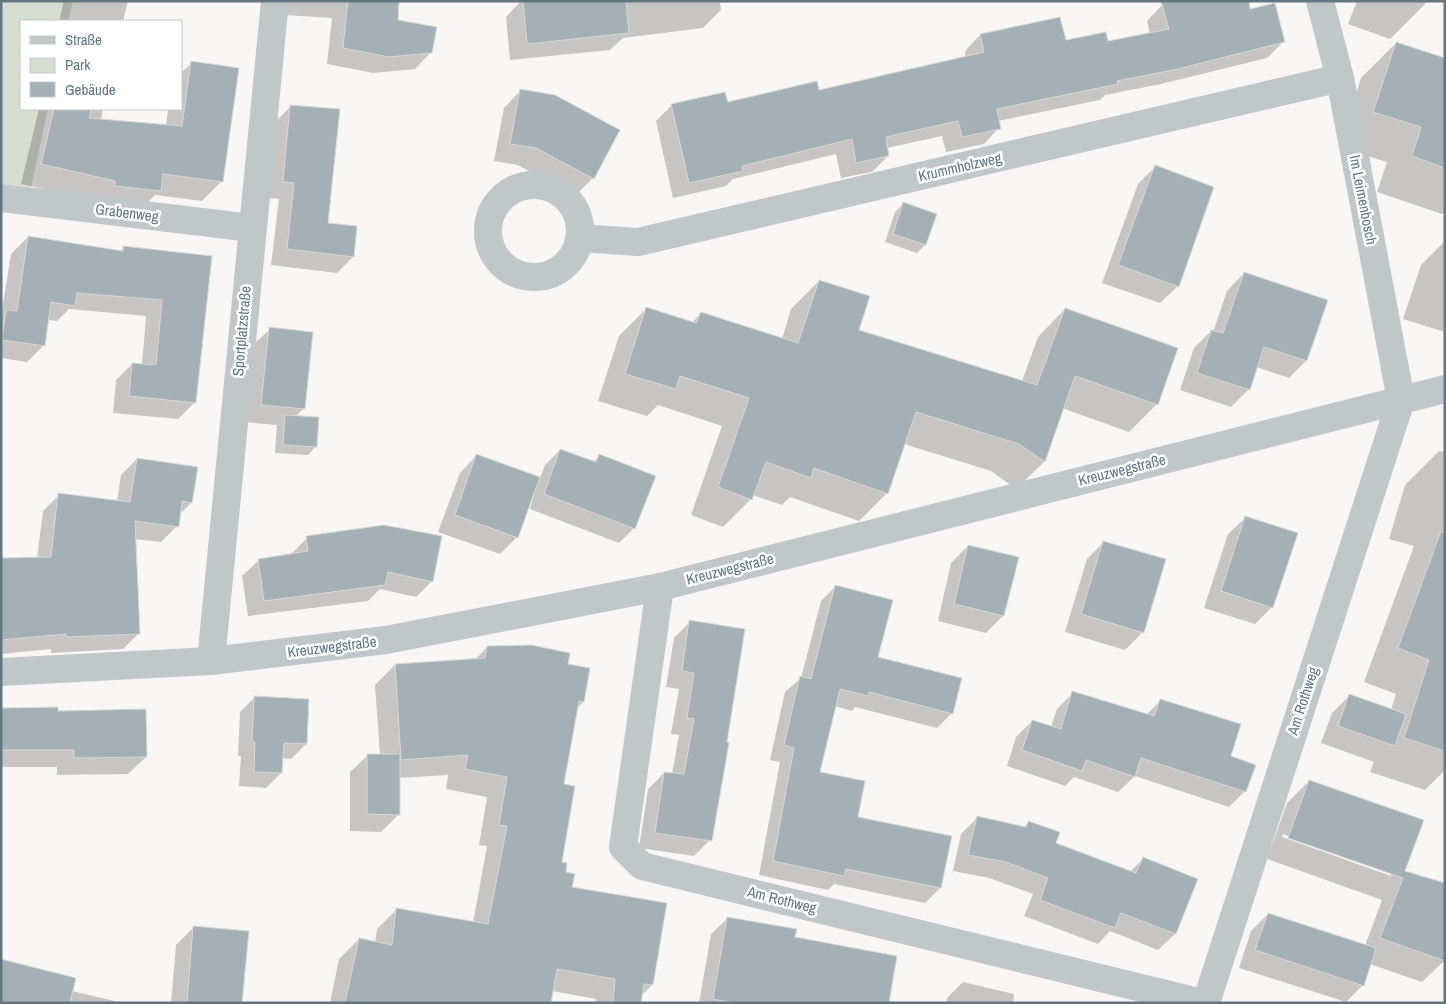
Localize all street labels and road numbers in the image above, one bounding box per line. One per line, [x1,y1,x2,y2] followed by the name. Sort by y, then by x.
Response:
[916,147,1004,186] street label: Krummholzweg
[1345,153,1382,247] street label: Im Leimenbosch
[94,198,160,227] street label: Grabenweg
[227,285,256,377] street label: Sportplatzstraße
[1076,448,1168,491] street label: Kreuzwegstraße
[684,547,776,590] street label: Kreuzwegstraße
[286,631,378,662] street label: Kreuzwegstraße
[1281,664,1323,739] street label: Am Rothweg
[744,881,819,918] street label: Am Rothweg

